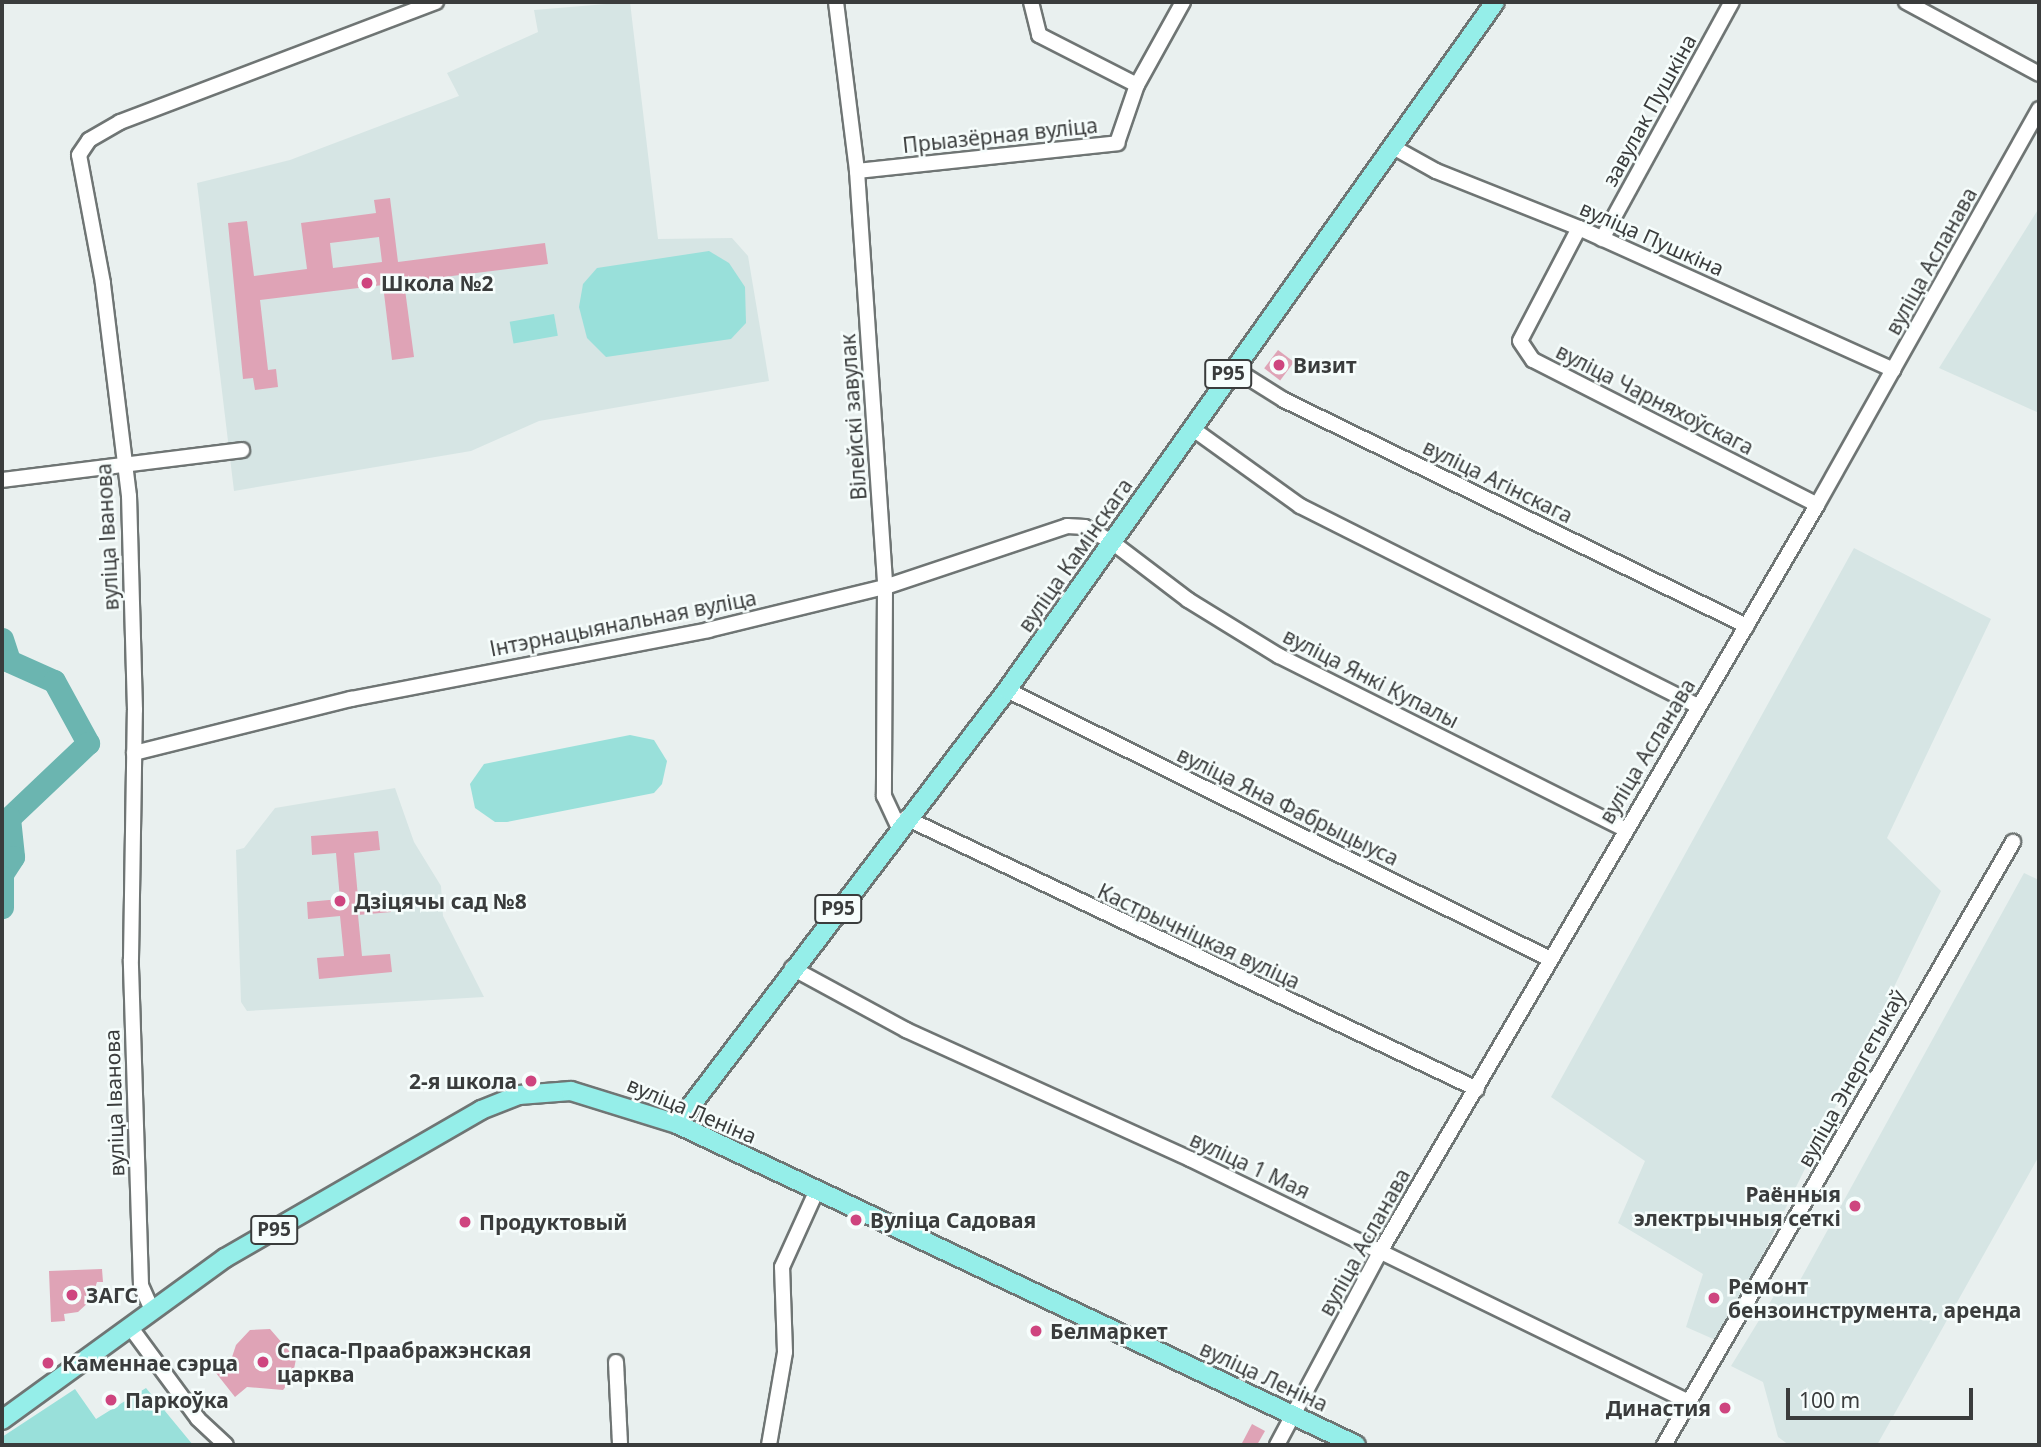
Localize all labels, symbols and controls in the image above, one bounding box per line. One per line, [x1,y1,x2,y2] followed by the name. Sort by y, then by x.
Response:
[1597,30,1701,190] street label: завулак Пушкіна
[901,112,1099,158] street label: Прыазёрная вуліца
[1880,183,1982,339] street label: вуліца Асланава
[1576,195,1728,281] street label: вуліца Пушкіна
[381,270,494,296] place label: Школа №2
[359,275,375,291] marker: Школа №2
[835,333,871,501] street label: Вілейскі завулак
[1552,338,1758,460] street label: вуліца Чарняхоўскага
[1293,352,1357,378] place label: Визит
[1271,357,1287,373] marker: Визит
[1204,358,1252,390] road number: Р95
[1419,434,1577,528] street label: вуліца Агінскага
[91,463,123,611] street label: вуліца Іванова
[1013,473,1137,637] street label: вуліца Камінскага
[487,585,759,661] street label: Інтэрнацыянальная вуліца
[1279,623,1463,733] street label: вуліца Янкі Купалы
[1594,674,1700,828] street label: вуліца Асланава
[1173,741,1403,871] street label: вуліца Яна Фабрыцыуса
[1094,878,1304,994] street label: Кастрычніцкая вуліца
[354,888,527,914] place label: Дзіцячы сад №8
[332,893,348,909] marker: Дзіцячы сад №8
[814,894,862,925] road number: Р95
[1792,985,1910,1171] street label: вуліца Энергетыкаў
[99,1029,129,1177] street label: вуліца Іванова
[409,1068,517,1094] place label: 2-я школа
[624,1071,760,1149] street label: вуліца Леніна
[523,1073,539,1089] marker: 2-я школа
[1186,1126,1314,1204] street label: вуліца 1 Мая
[1313,1164,1415,1320] street label: вуліца Асланава
[1634,1181,1841,1231] place label: Раённыя электрычныя сеткі
[1847,1198,1863,1214] marker: Раённыя электрычныя сеткі
[870,1207,1036,1233] place label: Вуліца Садовая
[479,1209,628,1235] place label: Продуктовый
[848,1212,864,1228] marker: Вуліца Садовая
[250,1214,298,1246] road number: Р95
[457,1214,473,1230] marker: Продуктовый
[1728,1273,2021,1323] place label: Ремонт бензоинструмента, аренда
[86,1282,138,1308] place label: ЗАГС
[64,1287,80,1303] marker: ЗАГС
[1706,1290,1722,1306] marker: Ремонт бензоинструмента, аренда
[1050,1318,1168,1344] place label: Белмаркет
[1028,1323,1044,1339] marker: Белмаркет
[1196,1335,1332,1417] street label: вуліца Леніна
[277,1337,532,1387] place label: Спаса-Праабражэнская царква
[62,1350,238,1376] place label: Каменнае сэрца
[255,1354,271,1370] marker: Спаса-Праабражэнская царква
[40,1355,56,1371] marker: Каменнае сэрца
[1789,1374,1976,1418] scale bar
[1799,1386,1860,1414] text: 100 m
[125,1387,229,1413] place label: Паркоўка
[103,1392,119,1408] marker: Паркоўка
[1606,1395,1711,1421] place label: Династия
[1717,1400,1733,1416] marker: Династия

